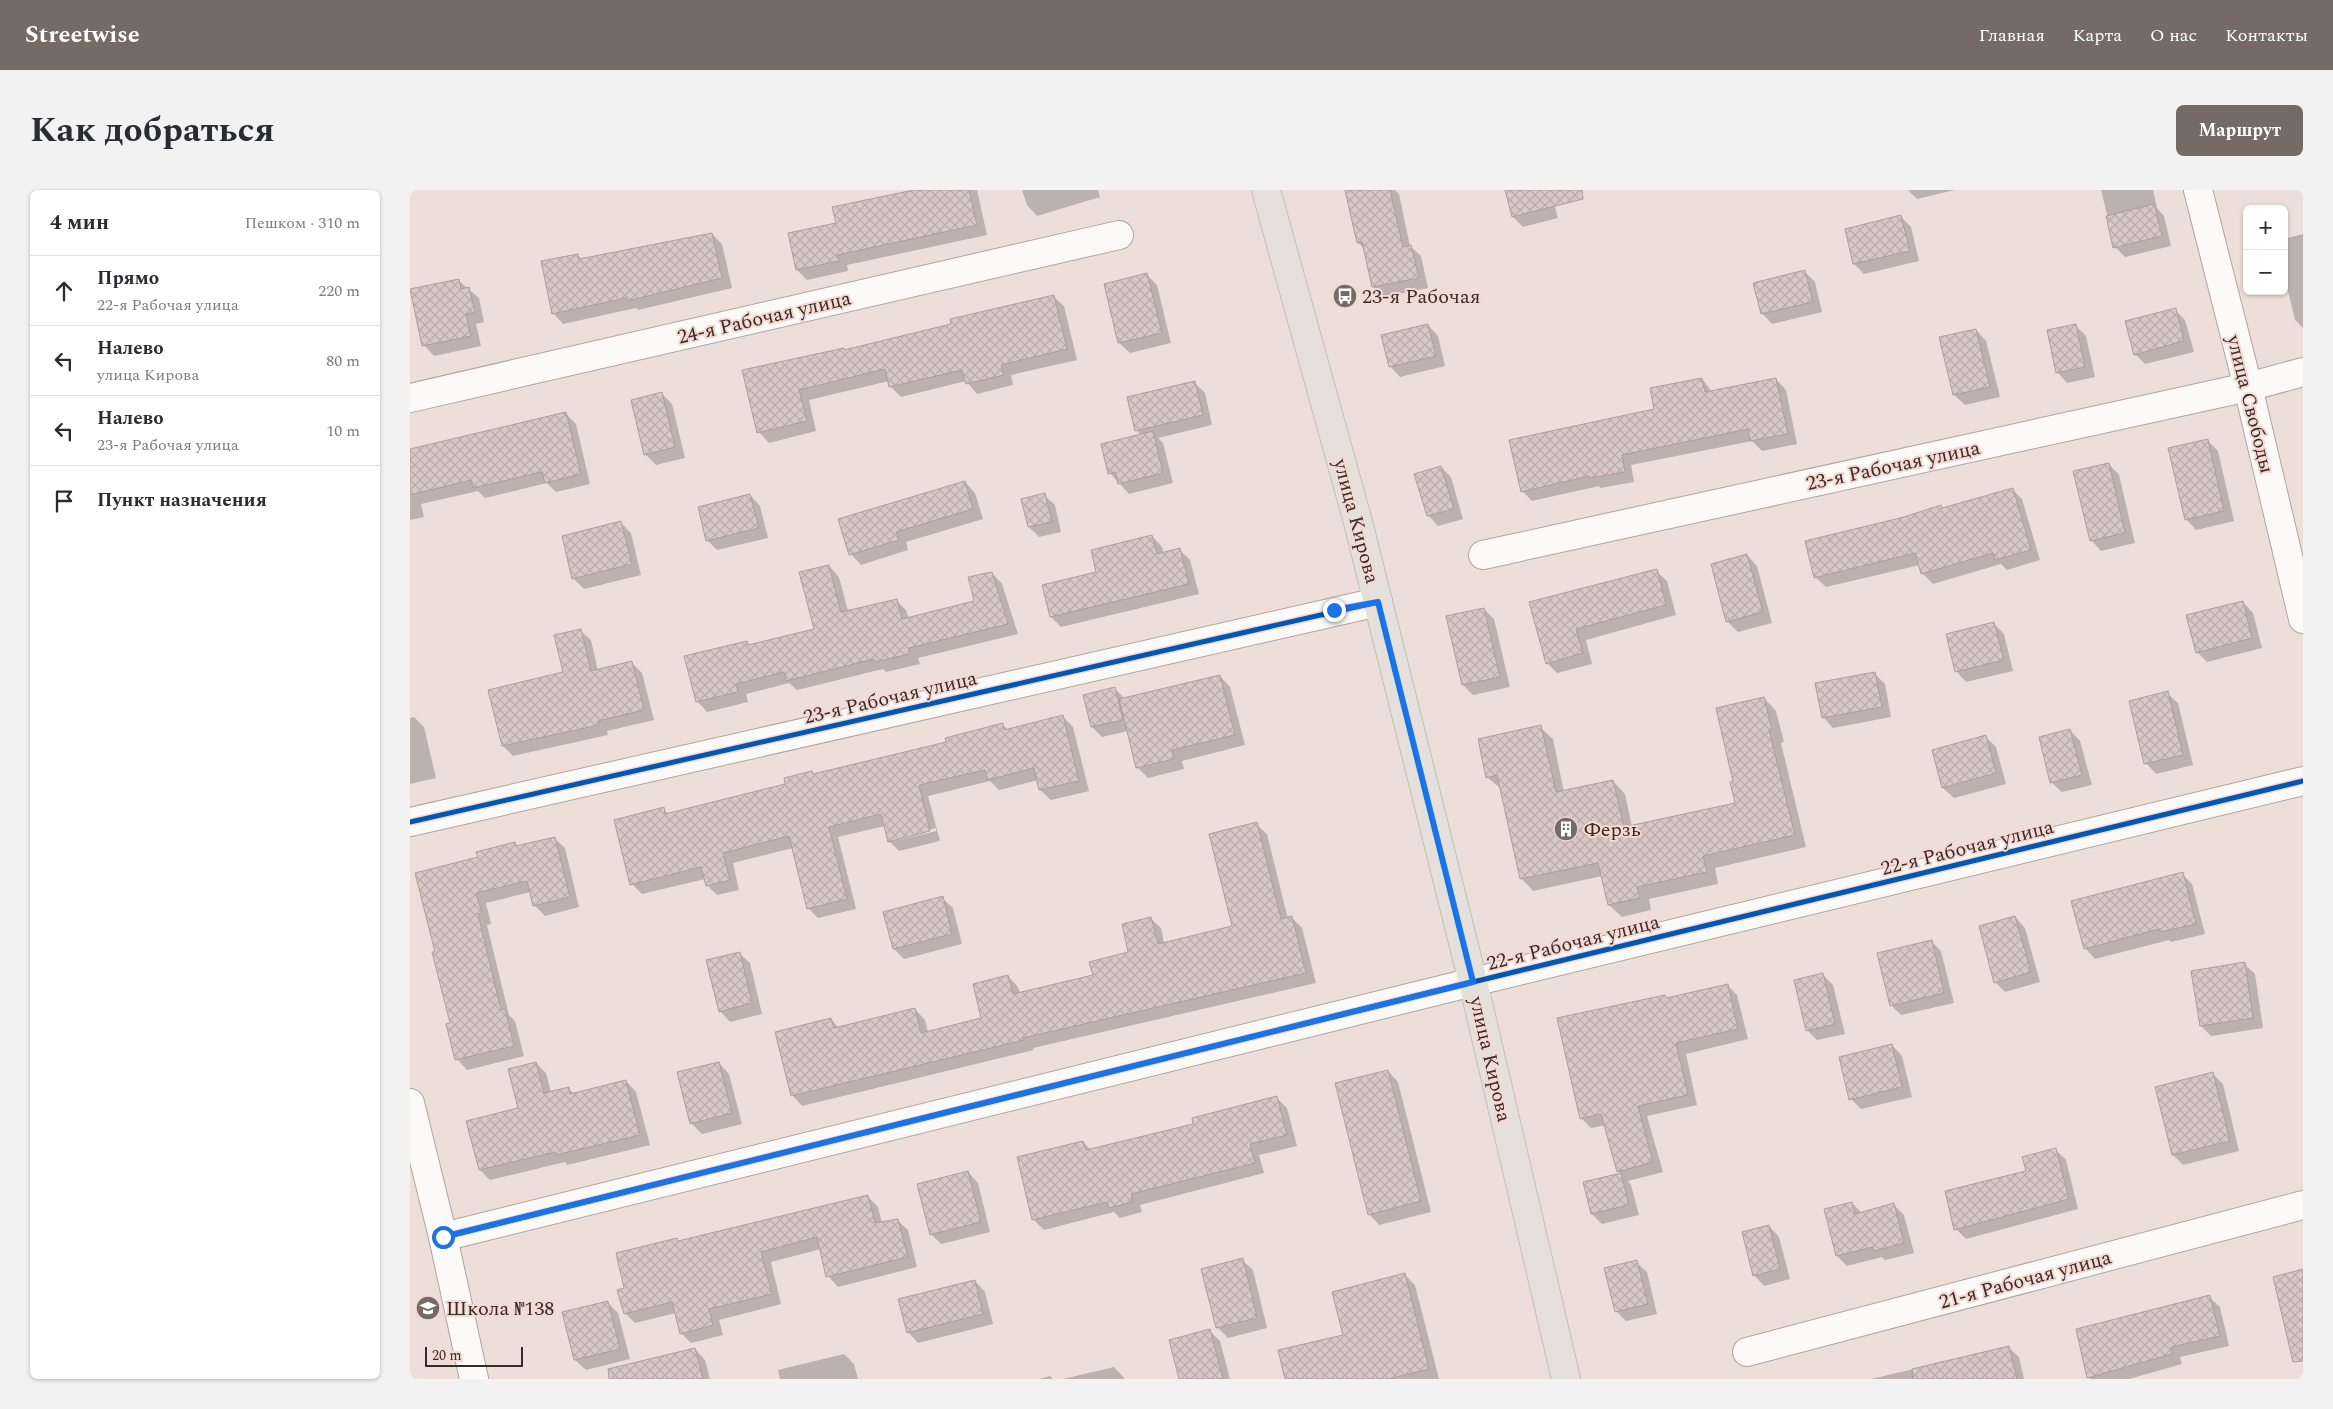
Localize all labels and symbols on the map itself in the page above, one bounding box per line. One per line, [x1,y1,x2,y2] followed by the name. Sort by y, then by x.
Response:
[1362,282,1480,312] place label: 23-я Рабочая
[674,283,854,353] street label: 24-я Рабочая улица
[1332,283,1358,309] bus stop icon: 23-я Рабочая
[2218,331,2282,477] street label: улица Свободы
[1803,433,1983,499] street label: 23-я Рабочая улица
[1325,455,1387,587] street label: улица Кирова
[1323,599,1346,622] route end
[800,663,980,733] street label: 23-я Рабочая улица
[1878,812,2057,884] street label: 22-я Рабочая улица
[1584,815,1641,845] place label: Ферзь
[1553,816,1579,842] building icon: Ферзь
[1484,907,1663,979] street label: 22-я Рабочая улица
[1461,993,1519,1125] street label: улица Кирова
[432,1226,455,1249] route start
[1936,1242,2115,1317] street label: 21-я Рабочая улица
[446,1294,554,1324] place label: Школа №138
[415,1295,441,1321] school or university icon: Школа №138
[425,1344,522,1367] scale bar

